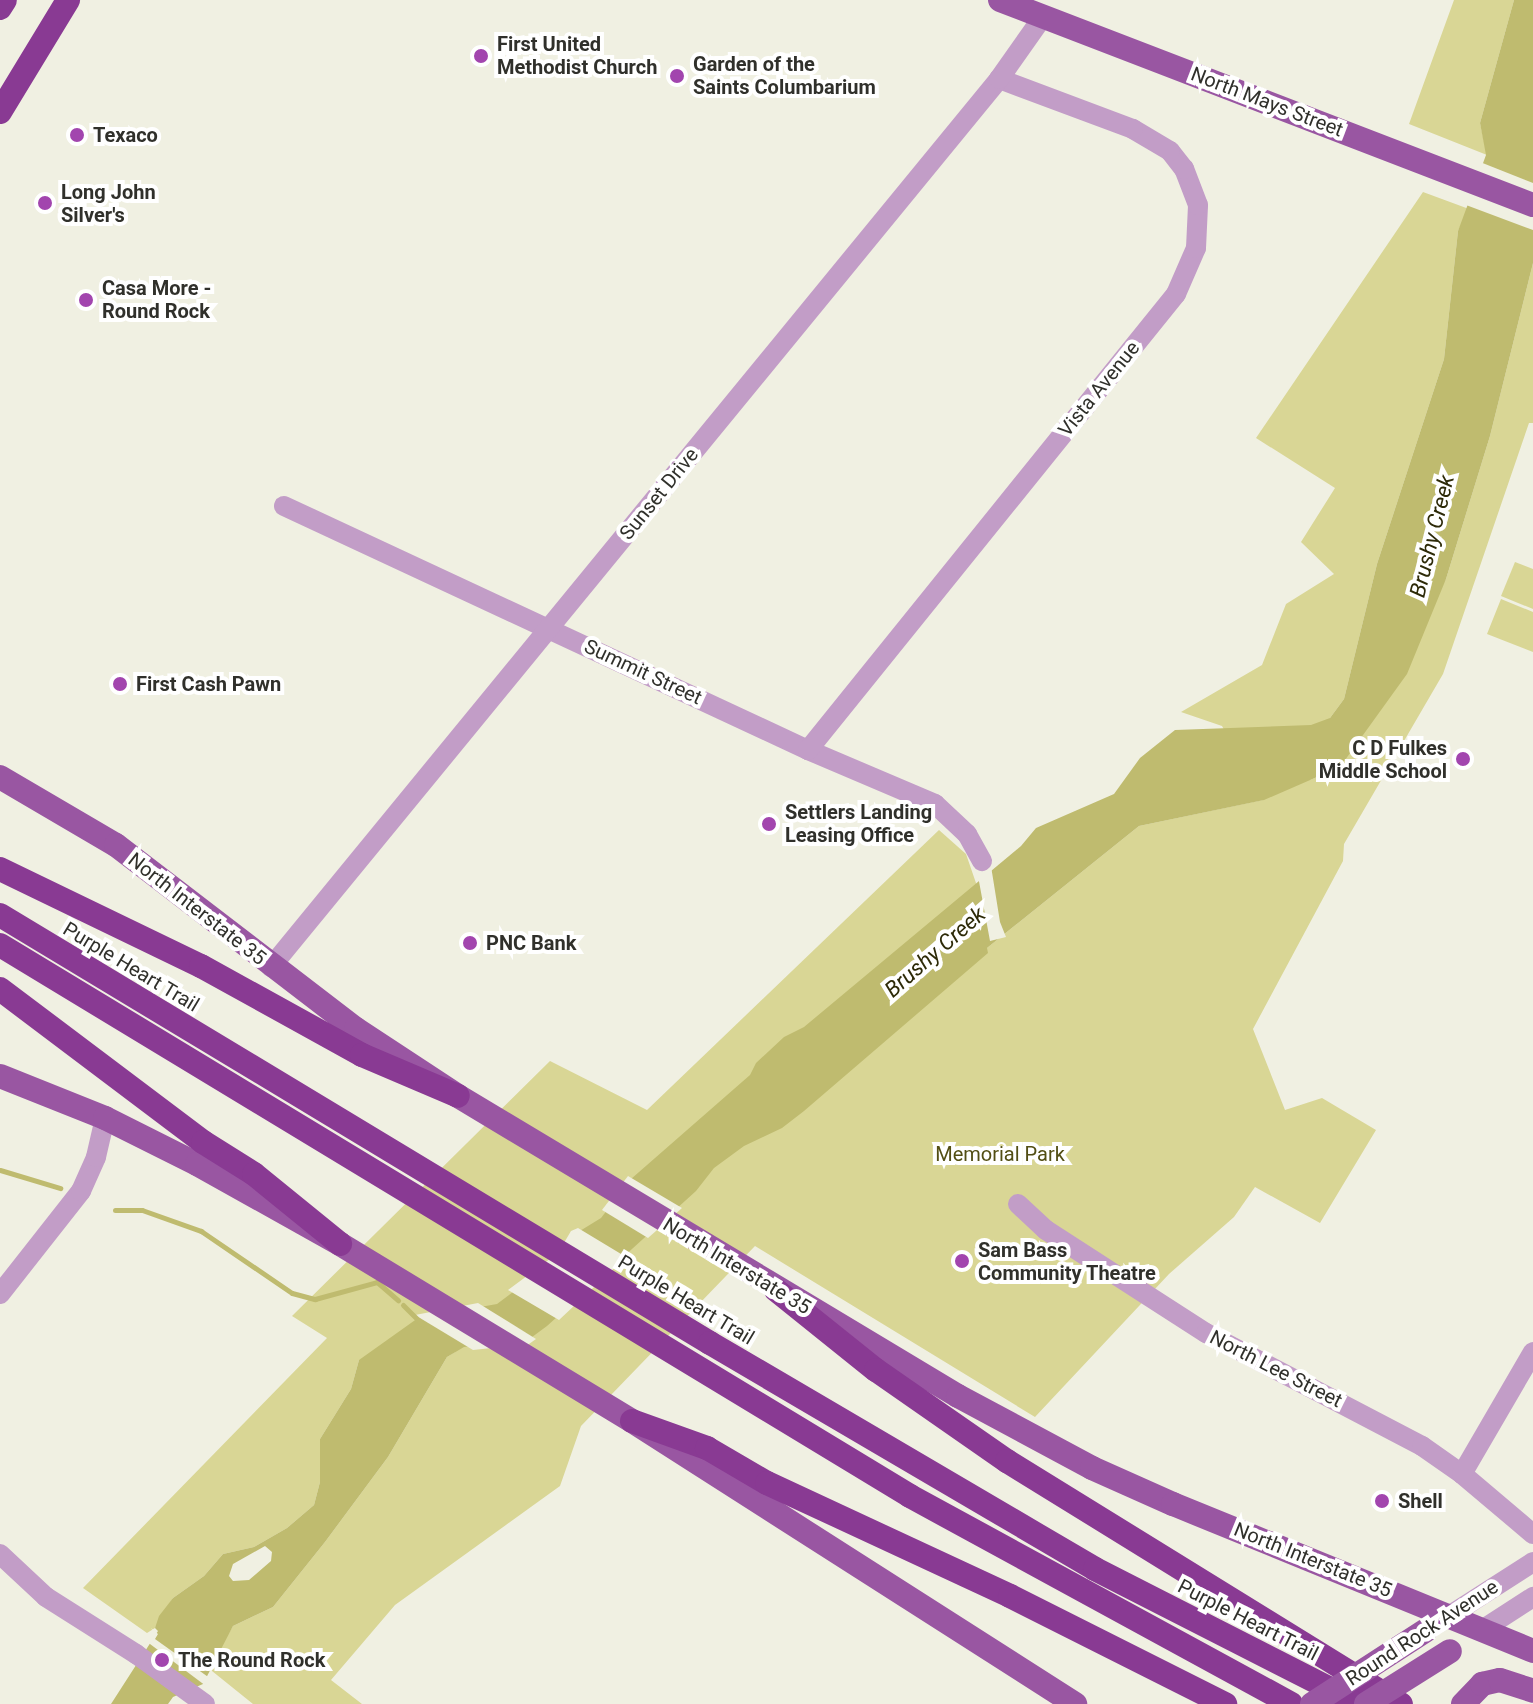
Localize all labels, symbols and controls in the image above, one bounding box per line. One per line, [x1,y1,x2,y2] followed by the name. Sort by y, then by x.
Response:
[497,32,657,79] place label: First United Methodist Church
[472,47,490,65] marker: First United Methodist Church
[693,52,876,99] place label: Garden of the Saints Columbarium
[1187,62,1347,142] street label: North Mays Street
[668,67,686,85] marker: Garden of the Saints Columbarium
[93,123,158,147] place label: Texaco
[68,126,86,144] marker: Texaco
[61,180,156,227] place label: Long John Silver's
[36,194,54,212] marker: Long John Silver's
[102,276,211,323] place label: Casa More - Round Rock
[77,291,95,309] marker: Casa More - Round Rock
[1053,336,1145,442] street label: Vista Avenue
[615,443,703,545] street label: Sunset Drive
[1404,472,1460,600] water label: Brushy Creek
[580,634,706,710] street label: Summit Street
[136,672,281,696] place label: First Cash Pawn
[111,675,129,693] marker: First Cash Pawn
[1319,736,1447,783] place label: C D Fulkes Middle School
[1454,750,1472,768] marker: C D Fulkes Middle School
[785,800,932,847] place label: Settlers Landing Leasing Office
[760,815,778,833] marker: Settlers Landing Leasing Office
[123,848,271,970] street label: North Interstate 35
[879,901,991,1003] water label: Brushy Creek
[58,917,204,1017] street label: Purple Heart Trail
[486,931,576,955] place label: PNC Bank
[461,934,479,952] marker: PNC Bank
[935,1142,1065,1166] park label: Memorial Park
[659,1212,815,1320] street label: North Interstate 35
[978,1238,1156,1285] place label: Sam Bass Community Theatre
[613,1250,759,1350] street label: Purple Heart Trail
[953,1252,971,1270] marker: Sam Bass Community Theatre
[1206,1325,1346,1413] street label: North Lee Street
[1398,1489,1443,1513] place label: Shell
[1373,1492,1391,1510] marker: Shell
[1231,1517,1395,1603] street label: North Interstate 35
[1174,1574,1322,1666] street label: Purple Heart Trail
[1341,1575,1503,1691] street label: Round Rock Avenue
[178,1648,325,1672] place label: The Round Rock
[153,1651,171,1669] marker: The Round Rock

